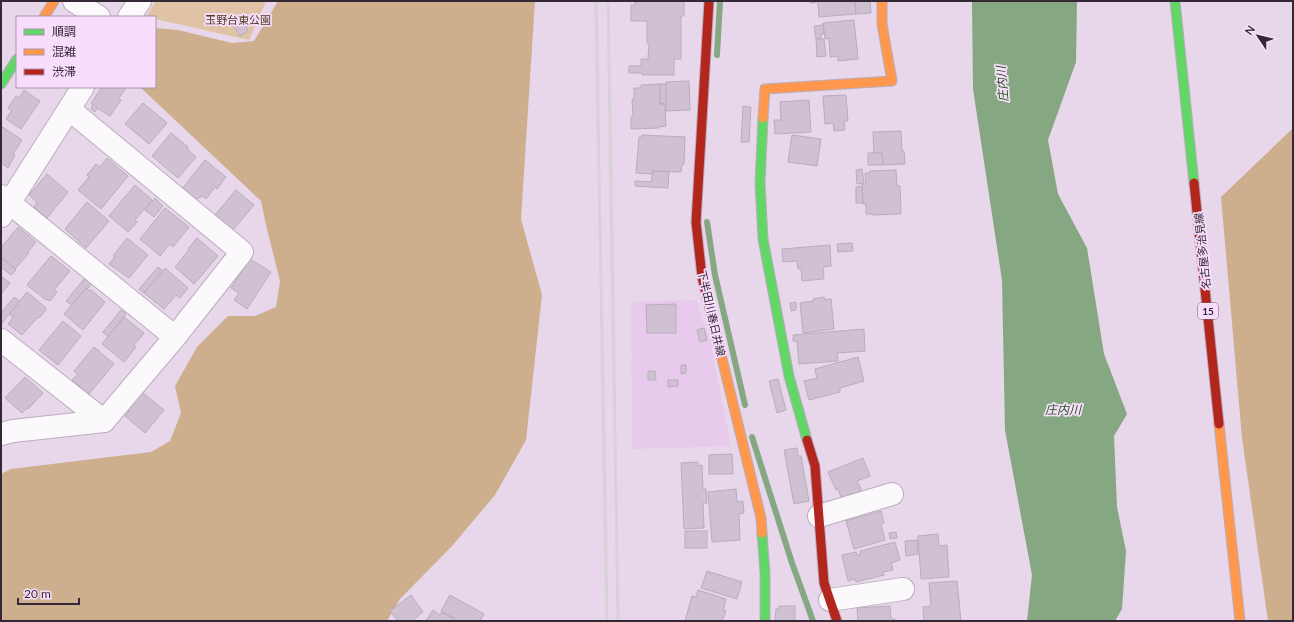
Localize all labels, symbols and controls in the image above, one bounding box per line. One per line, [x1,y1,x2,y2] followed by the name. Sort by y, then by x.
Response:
[205,13,271,26] park label: 玉野台東公園
[16,16,156,88] legend
[1238,16,1278,56] north arrow
[1242,23,1257,37] text: N
[52,24,76,39] text: 順調
[52,44,76,59] text: 混雑
[993,63,1011,103] water label: 庄内川
[52,64,76,79] text: 渋滞
[1192,212,1212,290] street label: 名古屋多治見線
[696,269,728,357] street label: 下半田川春日井線
[1198,303,1218,319] road number: 15
[1045,402,1083,417] water label: 庄内川
[18,580,79,606] scale bar
[24,586,51,601] text: 20 m

